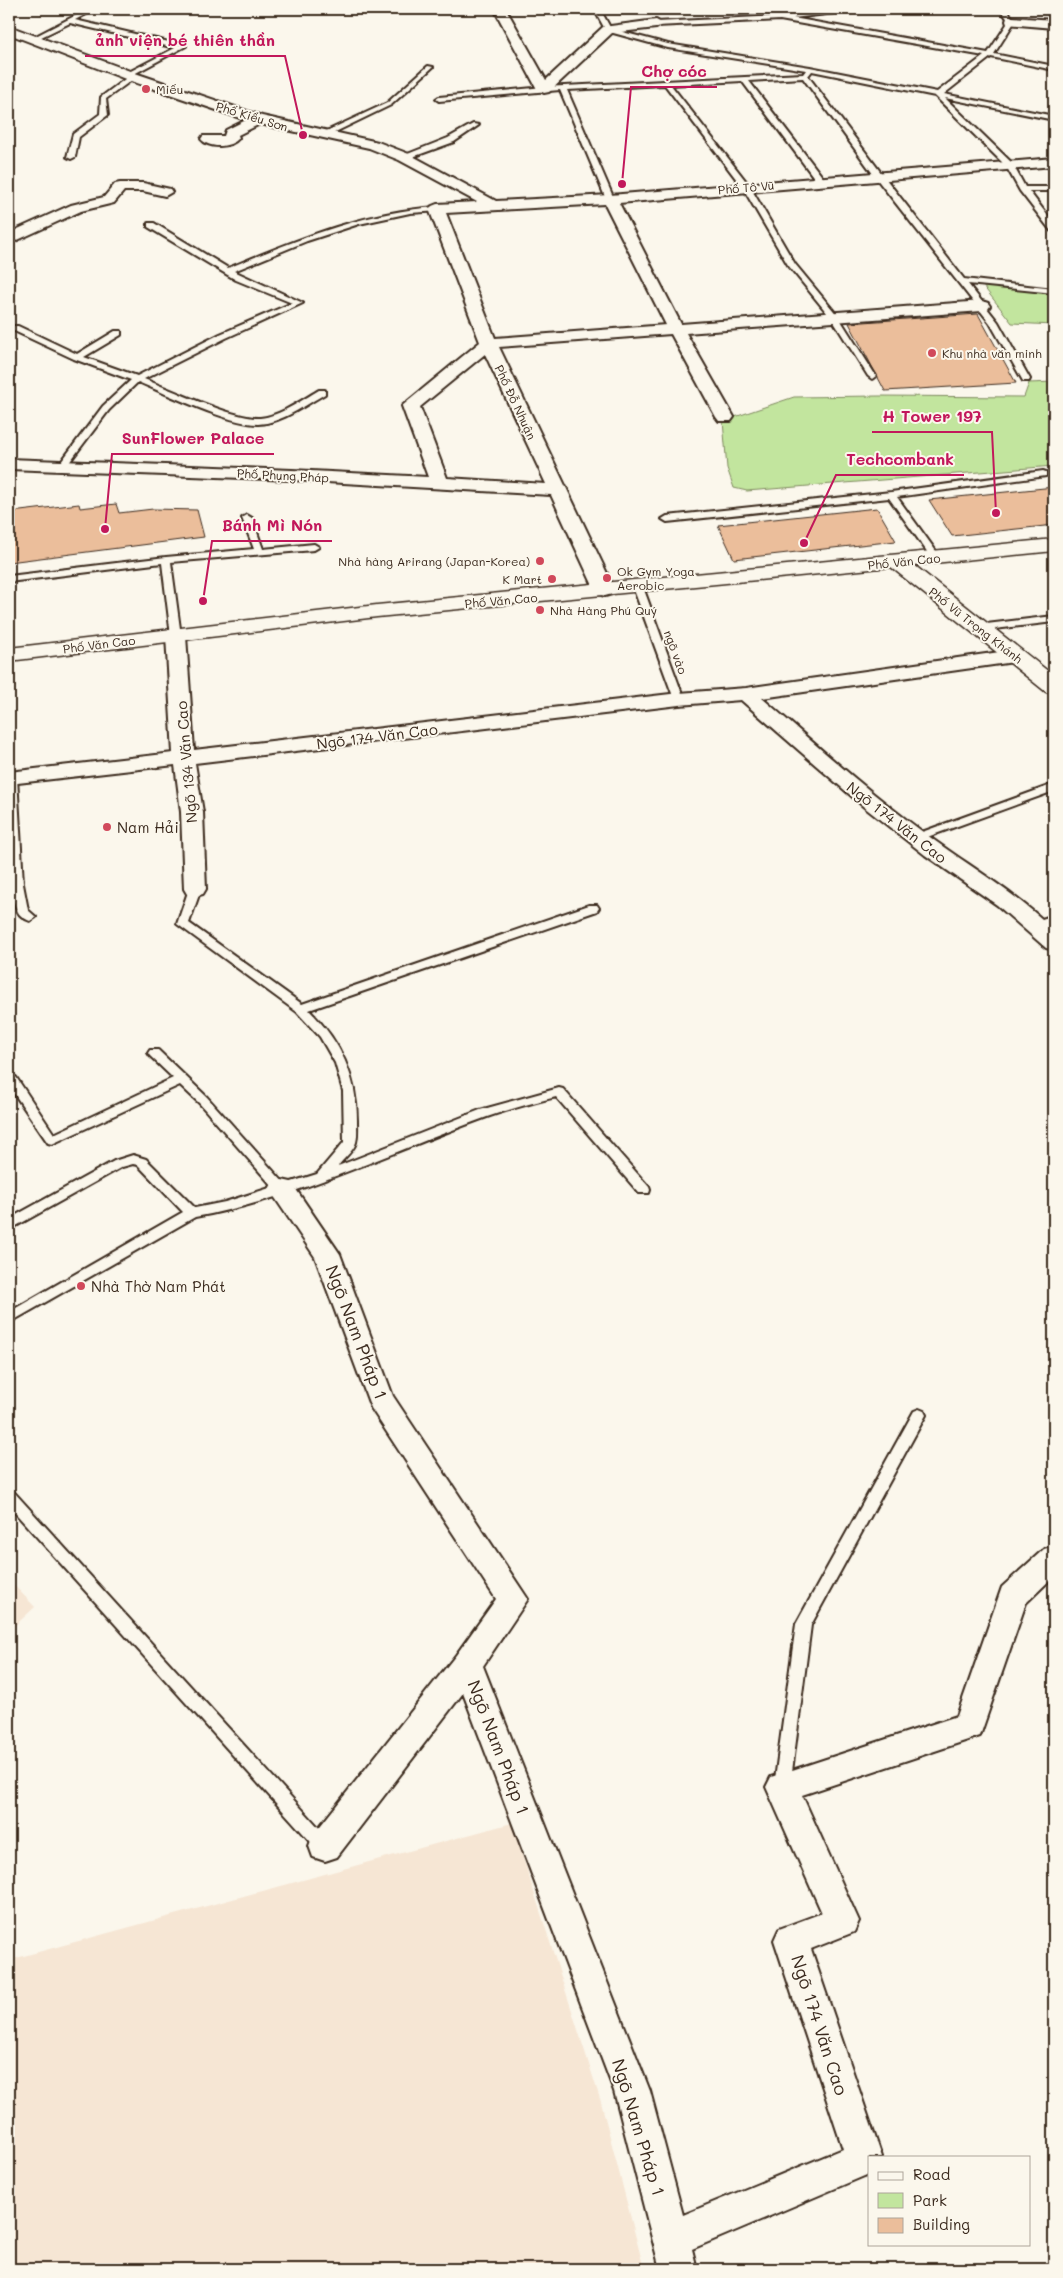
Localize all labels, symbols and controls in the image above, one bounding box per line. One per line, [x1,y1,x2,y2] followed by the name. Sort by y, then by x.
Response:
[85,25,285,56] callout: ảnh viện bé thiên thần
[95,29,275,50] text: ảnh viện bé thiên thần
[631,56,717,87] callout: Chợ cóc
[641,60,707,81] text: Chợ cóc
[156,81,183,97] place label: Miếu
[140,83,152,95] marker: Miếu
[214,97,290,135] street label: Phố Kiều Sơn
[717,177,775,197] street label: Phố Tô Vũ
[942,345,1042,361] place label: Khu nhà văn minh
[926,347,938,359] marker: Khu nhà văn minh
[492,362,540,442] street label: Phố Đỗ Nhuận
[872,401,992,432] callout: H Tower 197
[882,405,982,426] text: H Tower 197
[112,423,274,454] callout: SunFlower Palace
[122,427,264,448] text: SunFlower Palace
[836,444,964,475] callout: Techcombank
[846,448,954,469] text: Techcombank
[237,465,329,485] street label: Phố Phụng Pháp
[212,510,332,541] callout: Bánh Mì Nón
[222,514,322,535] text: Bánh Mì Nón
[867,549,941,573] street label: Phố Văn Cao
[338,553,530,569] place label: Nhà hàng Arirang (Japan-Korea)
[534,555,546,567] marker: Nhà hàng Arirang (Japan-Korea)
[617,563,695,593] place label: Ok Gym Yoga Aerobic
[503,571,542,587] place label: K Mart
[601,572,613,584] marker: Ok Gym Yoga Aerobic
[546,573,558,585] marker: K Mart
[926,583,1026,667] street label: Phố Vũ Trọng Khánh
[464,589,538,611] street label: Phố Văn Cao
[550,602,657,618] place label: Nhà Hàng Phú Quý
[534,604,546,616] marker: Nhà Hàng Phú Quý
[661,628,691,676] street label: ngõ vào
[62,632,136,656] street label: Phố Văn Cao
[171,700,201,824] street label: Ngõ 134 Văn Cao
[315,719,439,753] street label: Ngõ 174 Văn Cao
[843,777,951,867] street label: Ngõ 174 Văn Cao
[117,817,179,837] place label: Nam Hải
[101,821,113,833] marker: Nam Hải
[320,1261,394,1403] street label: Ngõ Nam Pháp 1
[91,1276,226,1296] place label: Nhà Thờ Nam Phát
[75,1280,87,1292] marker: Nhà Thờ Nam Phát
[462,1676,536,1818] street label: Ngõ Nam Pháp 1
[786,1952,854,2099] street label: Ngõ 174 Văn Cao
[607,2056,671,2198] street label: Ngõ Nam Pháp 1
[868,2156,1030,2246] legend
[913,2164,950,2184] text: Road
[913,2190,947,2210] text: Park
[913,2214,970,2234] text: Building

